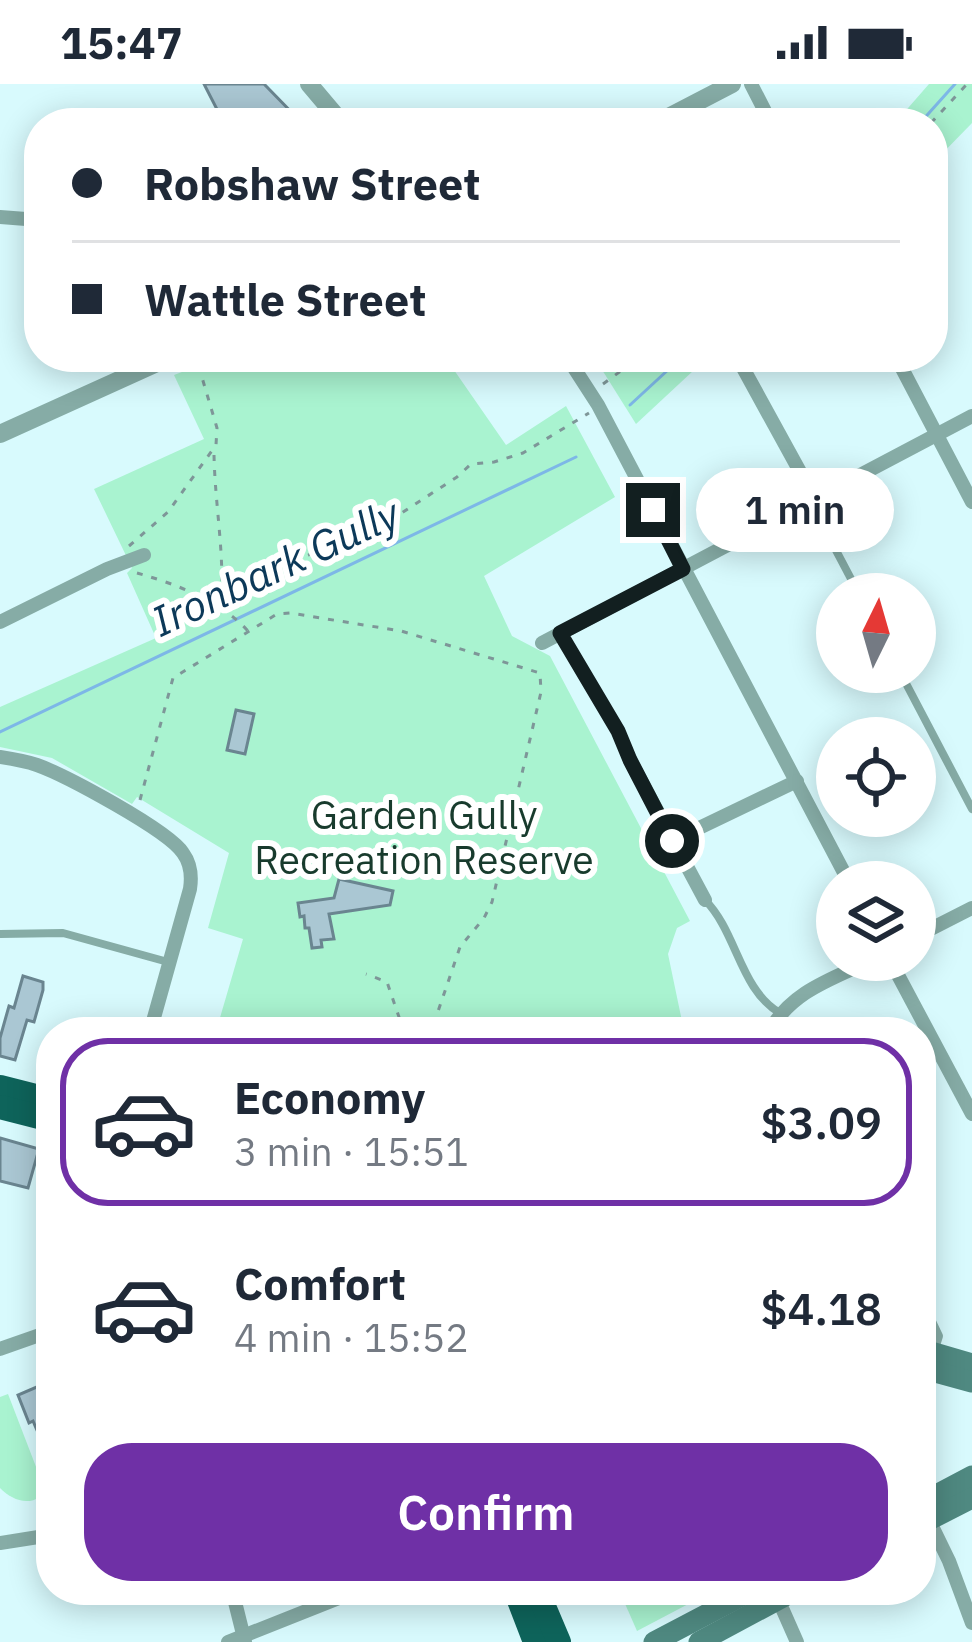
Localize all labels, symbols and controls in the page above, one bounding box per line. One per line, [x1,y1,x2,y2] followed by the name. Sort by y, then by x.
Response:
[60,13,183,71] text: 15:47
[144,154,481,212] text: Robshaw Street
[144,270,426,328] text: Wattle Street
[695,468,893,552] callout: 1 min
[626,483,680,537] route end
[745,484,845,535] text: 1 min
[142,485,409,648] water label: Ironbark Gully
[816,573,936,693] north arrow
[816,573,936,981] map controls
[816,717,936,837] button: locate
[254,789,594,885] park label: Garden Gully Recreation Reserve
[645,814,699,868] route start
[816,861,936,981] button: layers
[90,1068,198,1176] icon: car
[234,1068,425,1126] text: Economy
[761,1093,882,1151] text: $3.09
[234,1126,469,1177] text: 3 min · 15:51
[90,1254,198,1362] icon: car
[234,1254,406,1312] text: Comfort
[761,1279,882,1337] text: $4.18
[234,1312,469,1363] text: 4 min · 15:52
[84,1443,888,1581] button: Confirm

